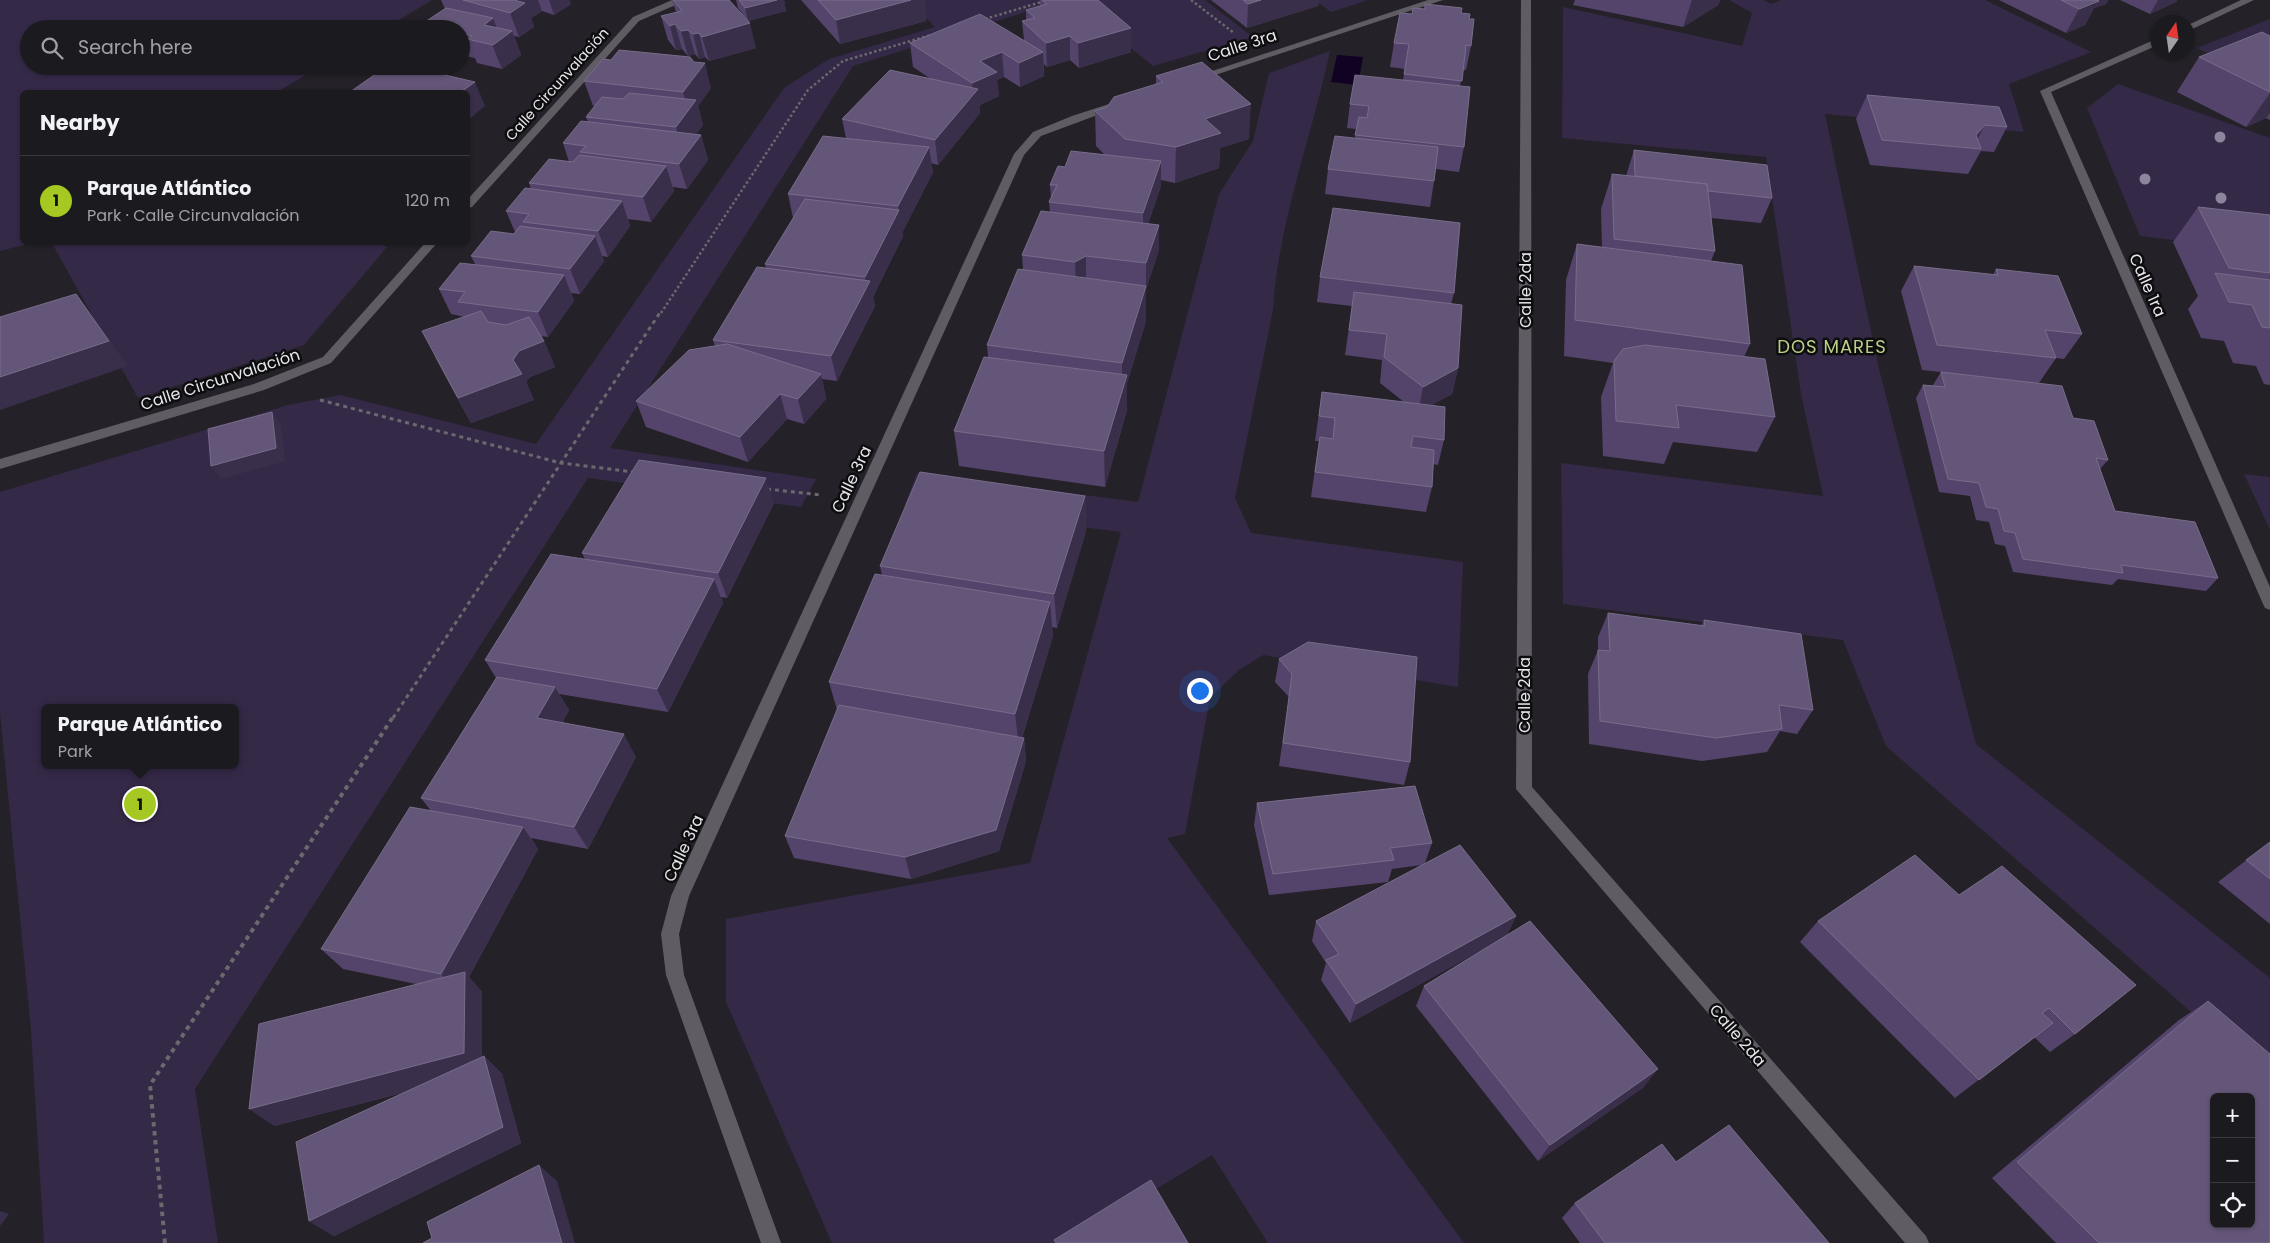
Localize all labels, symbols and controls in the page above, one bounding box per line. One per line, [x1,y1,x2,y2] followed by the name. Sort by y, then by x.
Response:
[2150,15,2195,60] north arrow
[20,20,470,75] search box
[501,23,613,145] street label: Calle Circunvalación
[1205,23,1280,67] street label: Calle 3ra
[38,34,66,62] icon: search
[78,34,192,61] text: Search here
[40,108,120,137] text: Nearby
[87,175,251,202] text: Parque Atlántico
[53,189,59,212] text: 1
[405,189,450,212] text: 120 m
[87,204,300,227] text: Park · Calle Circunvalación
[2123,250,2172,321] street label: Calle 1ra
[1514,252,1537,328] street label: Calle 2da
[1777,334,1887,359] district label: DOS MARES
[137,343,303,416] street label: Calle Circunvalación
[826,442,877,516] street label: Calle 3ra
[1513,657,1536,733] street label: Calle 2da
[1187,678,1213,704] your location
[41,704,239,769] popup
[58,711,222,738] text: Parque Atlántico
[58,740,92,763] text: Park
[124,785,156,823] pin: 1
[658,811,709,885] street label: Calle 3ra
[1704,999,1771,1072] street label: Calle 2da
[2210,1093,2255,1228] map controls
[2210,1093,2255,1138] button: +
[2210,1138,2255,1183] button: −
[2210,1183,2255,1228] button: locate

